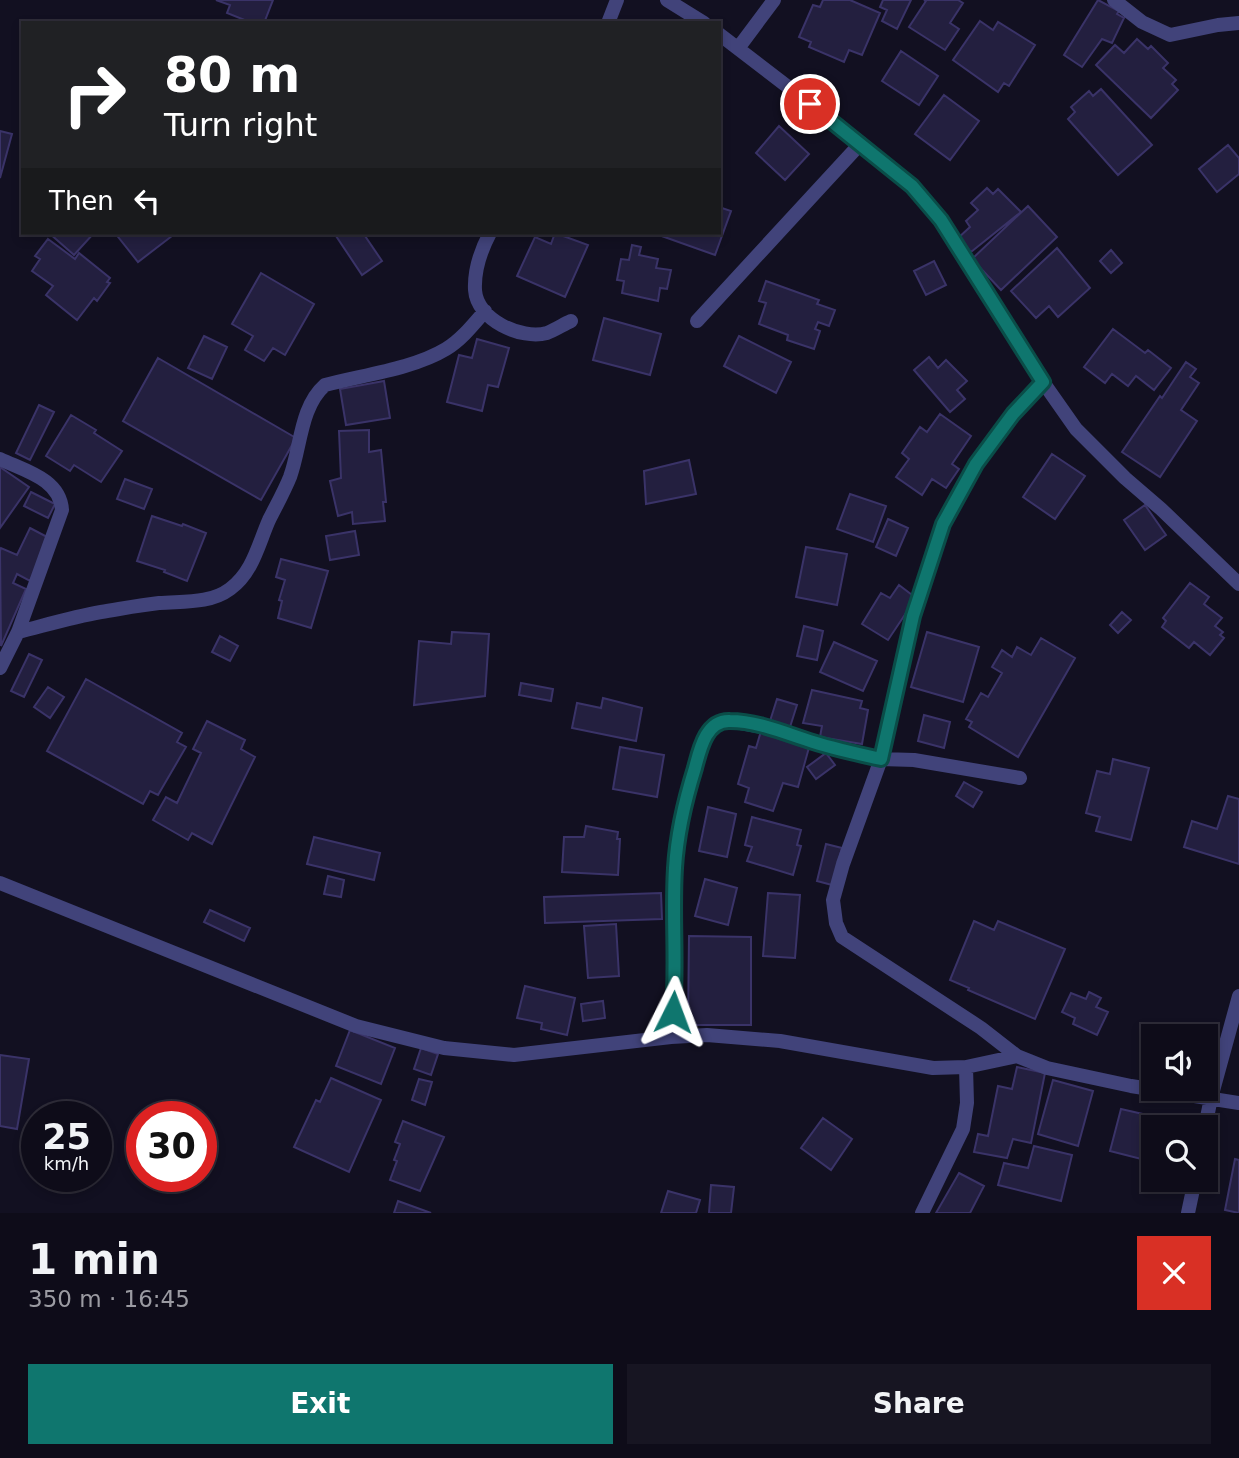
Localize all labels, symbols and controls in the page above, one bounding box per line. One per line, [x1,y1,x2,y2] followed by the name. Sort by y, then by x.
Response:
[164,47,300,104] text: 80 m
[49,49,140,140] icon: right
[780,74,840,134] pin
[791,85,829,123] icon: arrive
[164,106,317,144] text: Turn right
[128,182,166,220] icon: left
[49,186,114,216] text: Then
[636,975,710,1049] position arrow
[1141,1024,1218,1192] map controls
[1141,1024,1218,1101] button: sound
[126,1101,217,1192] speed limit sign: 30
[1141,1115,1218,1192] button: search
[42,1117,91,1157] text: 25
[44,1153,89,1174] text: km/h
[28,1235,160,1284] text: 1 min
[1137,1236,1211,1310] button: close
[28,1286,190,1312] text: 350 m · 16:45
[28,1364,613,1444] button: Exit
[627,1364,1211,1444] button: Share

